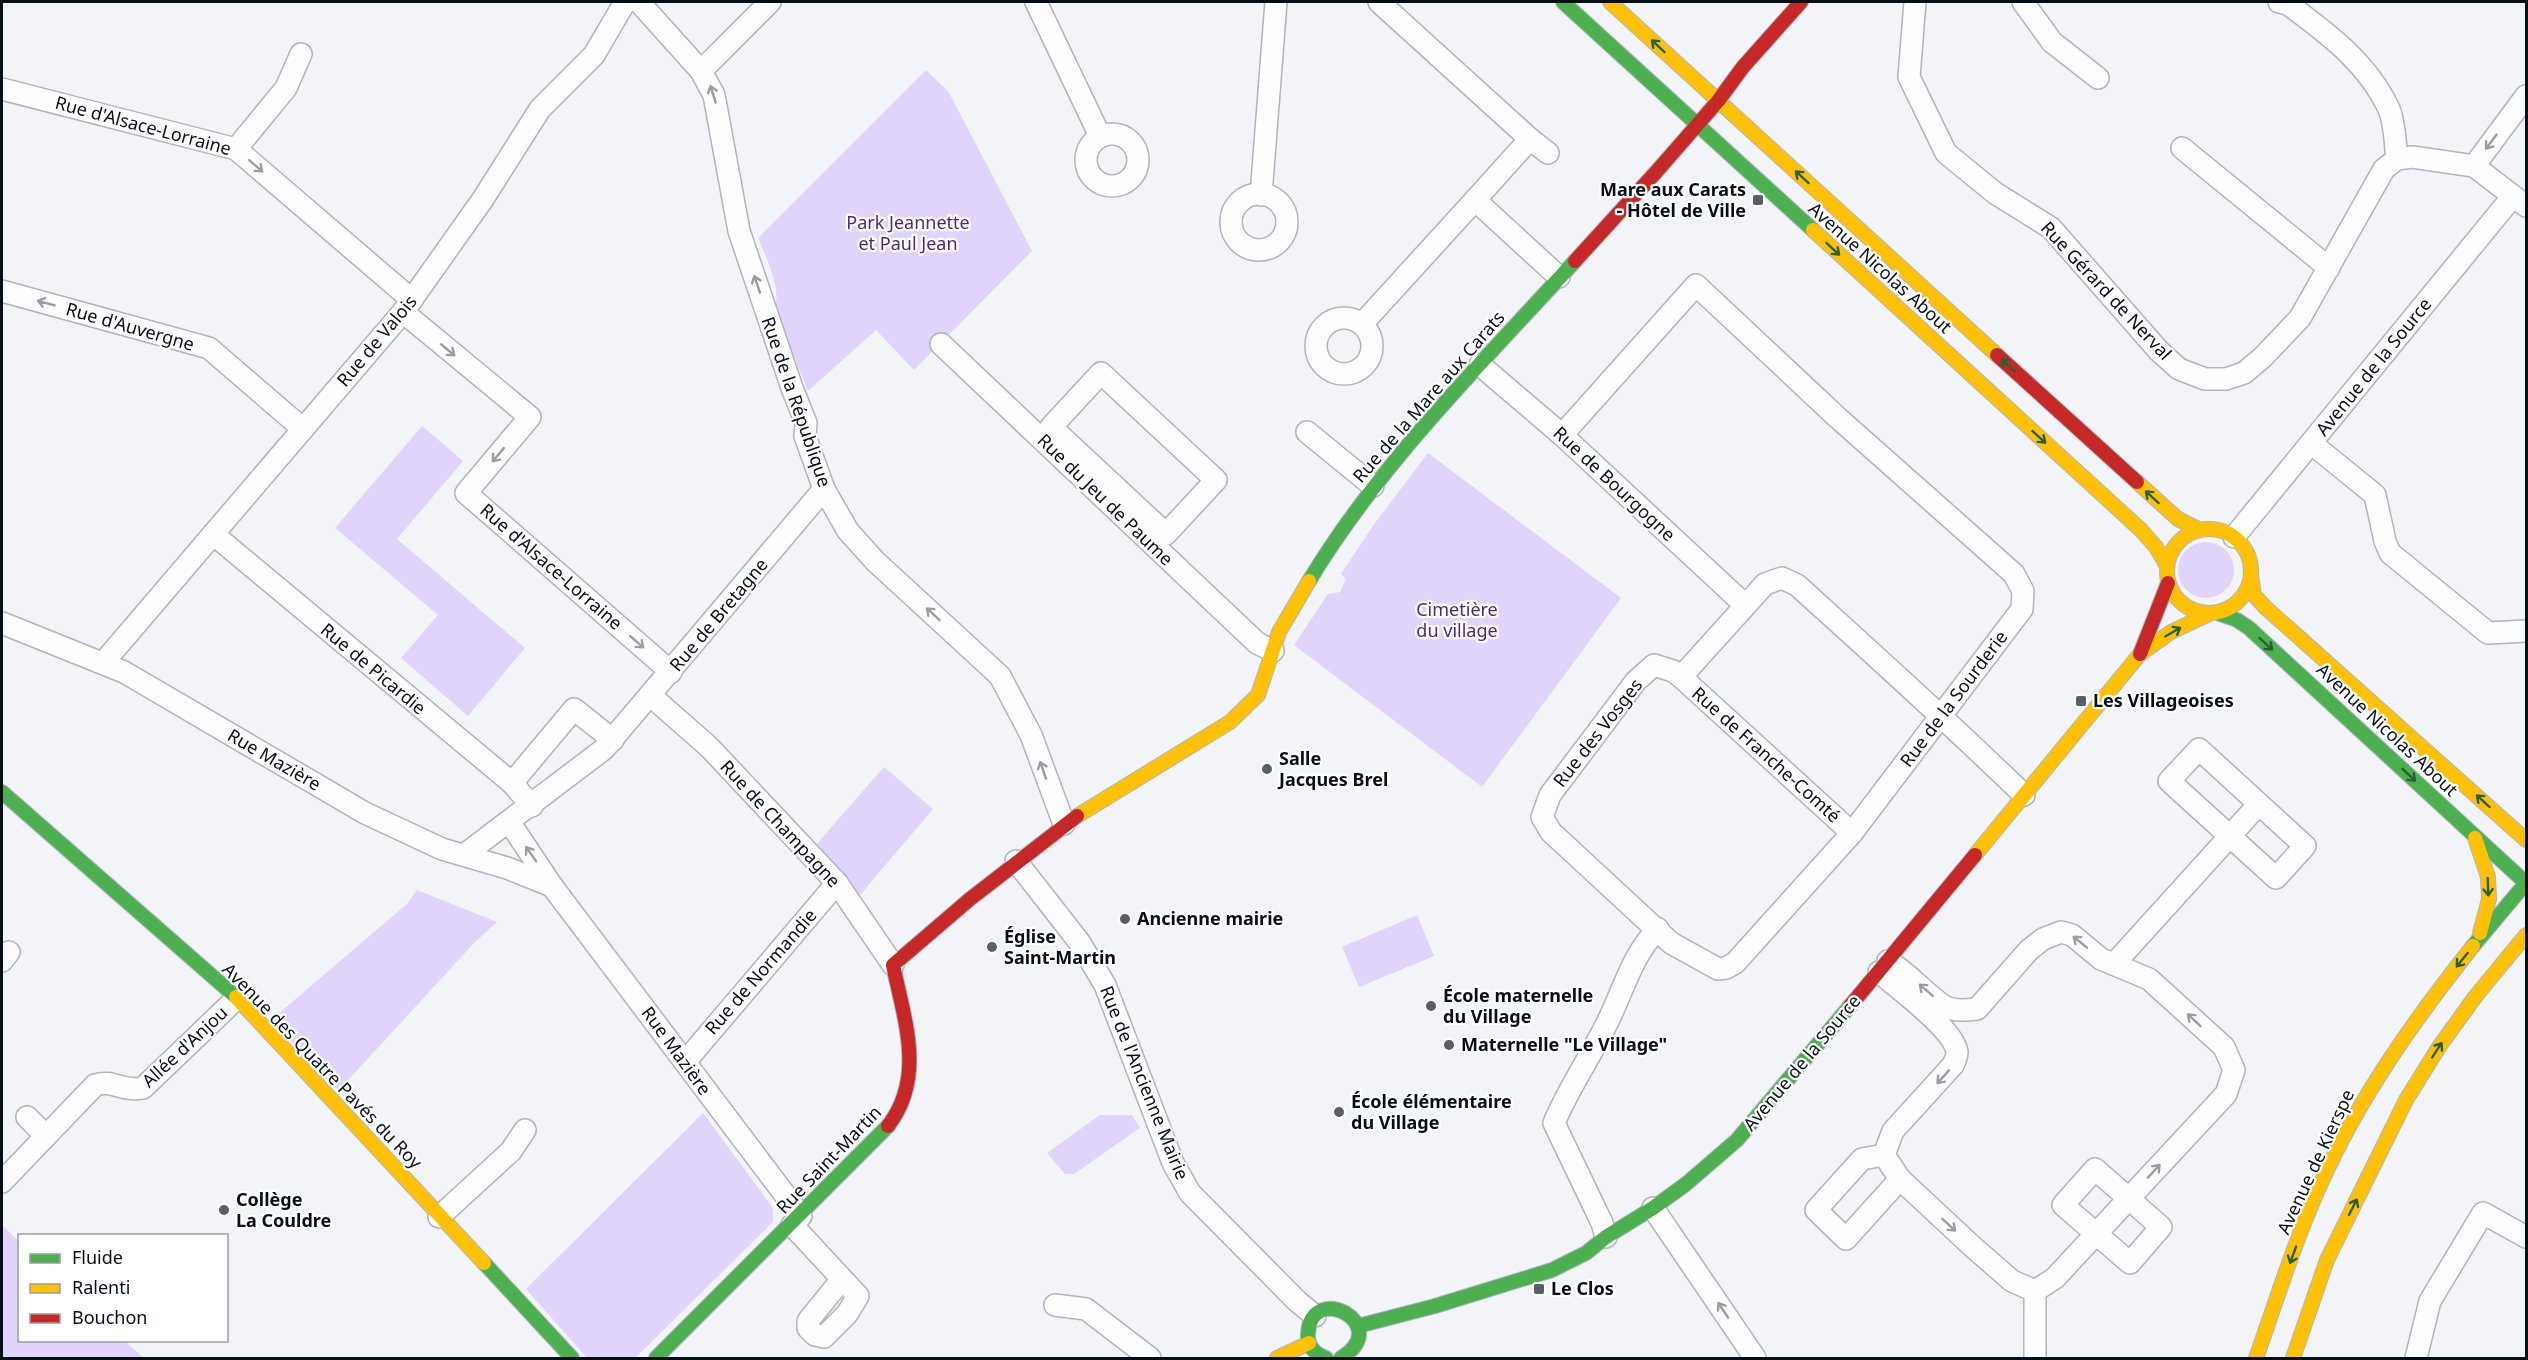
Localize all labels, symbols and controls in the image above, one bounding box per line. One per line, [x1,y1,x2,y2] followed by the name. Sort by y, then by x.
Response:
[1651,39,1666,53] one-way arrow
[707,85,718,104] one-way arrow
[53,90,234,160] street label: Rue d'Alsace-Lorraine
[2485,134,2498,150] one-way arrow
[248,159,263,173] one-way arrow
[1795,170,1810,184] one-way arrow
[1600,177,1746,222] place label: Mare aux Carats - Hôtel de Ville
[1751,193,1765,207] marker: Mare aux Carats - Hôtel de Ville
[1804,196,1958,338] street label: Avenue Nicolas About
[846,210,970,255] park label: Park Jeannette et Paul Jean
[2036,216,2177,365] street label: Rue Gérard de Nerval
[1826,242,1841,256] one-way arrow
[751,275,762,294] one-way arrow
[331,290,422,391] street label: Rue de Valois
[2310,292,2436,440] street label: Avenue de la Source
[63,296,197,356] street label: Rue d'Auvergne
[37,297,56,308] one-way arrow
[1347,305,1509,487] street label: Rue de la Mare aux Carats
[757,313,837,490] street label: Rue de la République
[440,343,456,356] one-way arrow
[2001,358,2016,372] one-way arrow
[1549,421,1681,546] street label: Rue de Bourgogne
[1033,428,1179,570] street label: Rue du Jeu de Paume
[2032,430,2047,444] one-way arrow
[491,447,505,462] one-way arrow
[2145,490,2160,504] one-way arrow
[475,498,628,635] street label: Rue d'Alsace-Lorraine
[664,553,773,676] street label: Rue de Bretagne
[1416,597,1498,642] park label: Cimetière du village
[925,607,940,621] one-way arrow
[316,617,431,719] street label: Rue de Picardie
[1894,625,2012,771] street label: Rue de la Sourderie
[2164,626,2181,638] one-way arrow
[629,636,645,649] one-way arrow
[2258,636,2273,651] one-way arrow
[2312,657,2464,801] street label: Avenue Nicolas About
[1547,673,1647,792] street label: Rue des Vosges
[1687,681,1846,827] street label: Rue de Franche-Comté
[2093,688,2234,712] place label: Les Villageoises
[2074,694,2088,708] marker: Les Villageoises
[223,723,326,796] street label: Rue Mazière
[1277,746,1388,791] place label: Salle Jacques Brel
[715,754,846,892] street label: Rue de Champagne
[1036,761,1047,780] one-way arrow
[1260,762,1274,776] marker: Salle Jacques Brel
[2402,768,2417,782] one-way arrow
[2476,794,2491,808] one-way arrow
[525,847,537,863] one-way arrow
[2483,877,2494,897] one-way arrow
[699,903,821,1039] street label: Rue de Normandie
[1137,906,1283,930] place label: Ancienne mairie
[1118,912,1132,926] marker: Ancienne mairie
[1004,924,1116,969] place label: Église Saint-Martin
[2072,935,2088,948] one-way arrow
[985,940,999,954] marker: Église Saint-Martin
[2455,952,2468,968] one-way arrow
[218,957,428,1174] street label: Avenue des Quatre Pavés du Roy
[1095,982,1195,1183] street label: Rue de l'Ancienne Mairie
[1443,983,1593,1028] place label: École maternelle du Village
[1919,983,1934,997] one-way arrow
[1737,989,1865,1136] street label: Avenue de la Source
[1424,999,1438,1013] marker: École maternelle du Village
[136,1000,232,1092] street label: Allée d'Anjou
[637,1001,717,1100] street label: Rue Mazière
[2187,1014,2202,1028] one-way arrow
[1461,1032,1667,1056] place label: Maternelle "Le Village"
[1442,1038,1456,1052] marker: Maternelle "Le Village"
[2431,1042,2444,1059] one-way arrow
[1936,1069,1950,1084] one-way arrow
[2271,1085,2359,1238] street label: Avenue de Kierspe
[1351,1089,1512,1134] place label: École élémentaire du Village
[771,1100,886,1218] street label: Rue Saint-Martin
[1332,1105,1346,1119] marker: École élémentaire du Village
[2147,1164,2161,1179] one-way arrow
[236,1187,331,1232] place label: Collège La Couldre
[2347,1199,2359,1216] one-way arrow
[217,1203,231,1217] marker: Collège La Couldre
[1942,1217,1957,1232] one-way arrow
[18,1234,228,1342] legend
[72,1245,123,1269] text: Fluide
[2286,1245,2297,1264] one-way arrow
[72,1275,130,1299] text: Ralenti
[1551,1276,1614,1300] place label: Le Clos
[1532,1282,1546,1296] marker: Le Clos
[1716,1302,1728,1319] one-way arrow
[72,1305,148,1329] text: Bouchon

